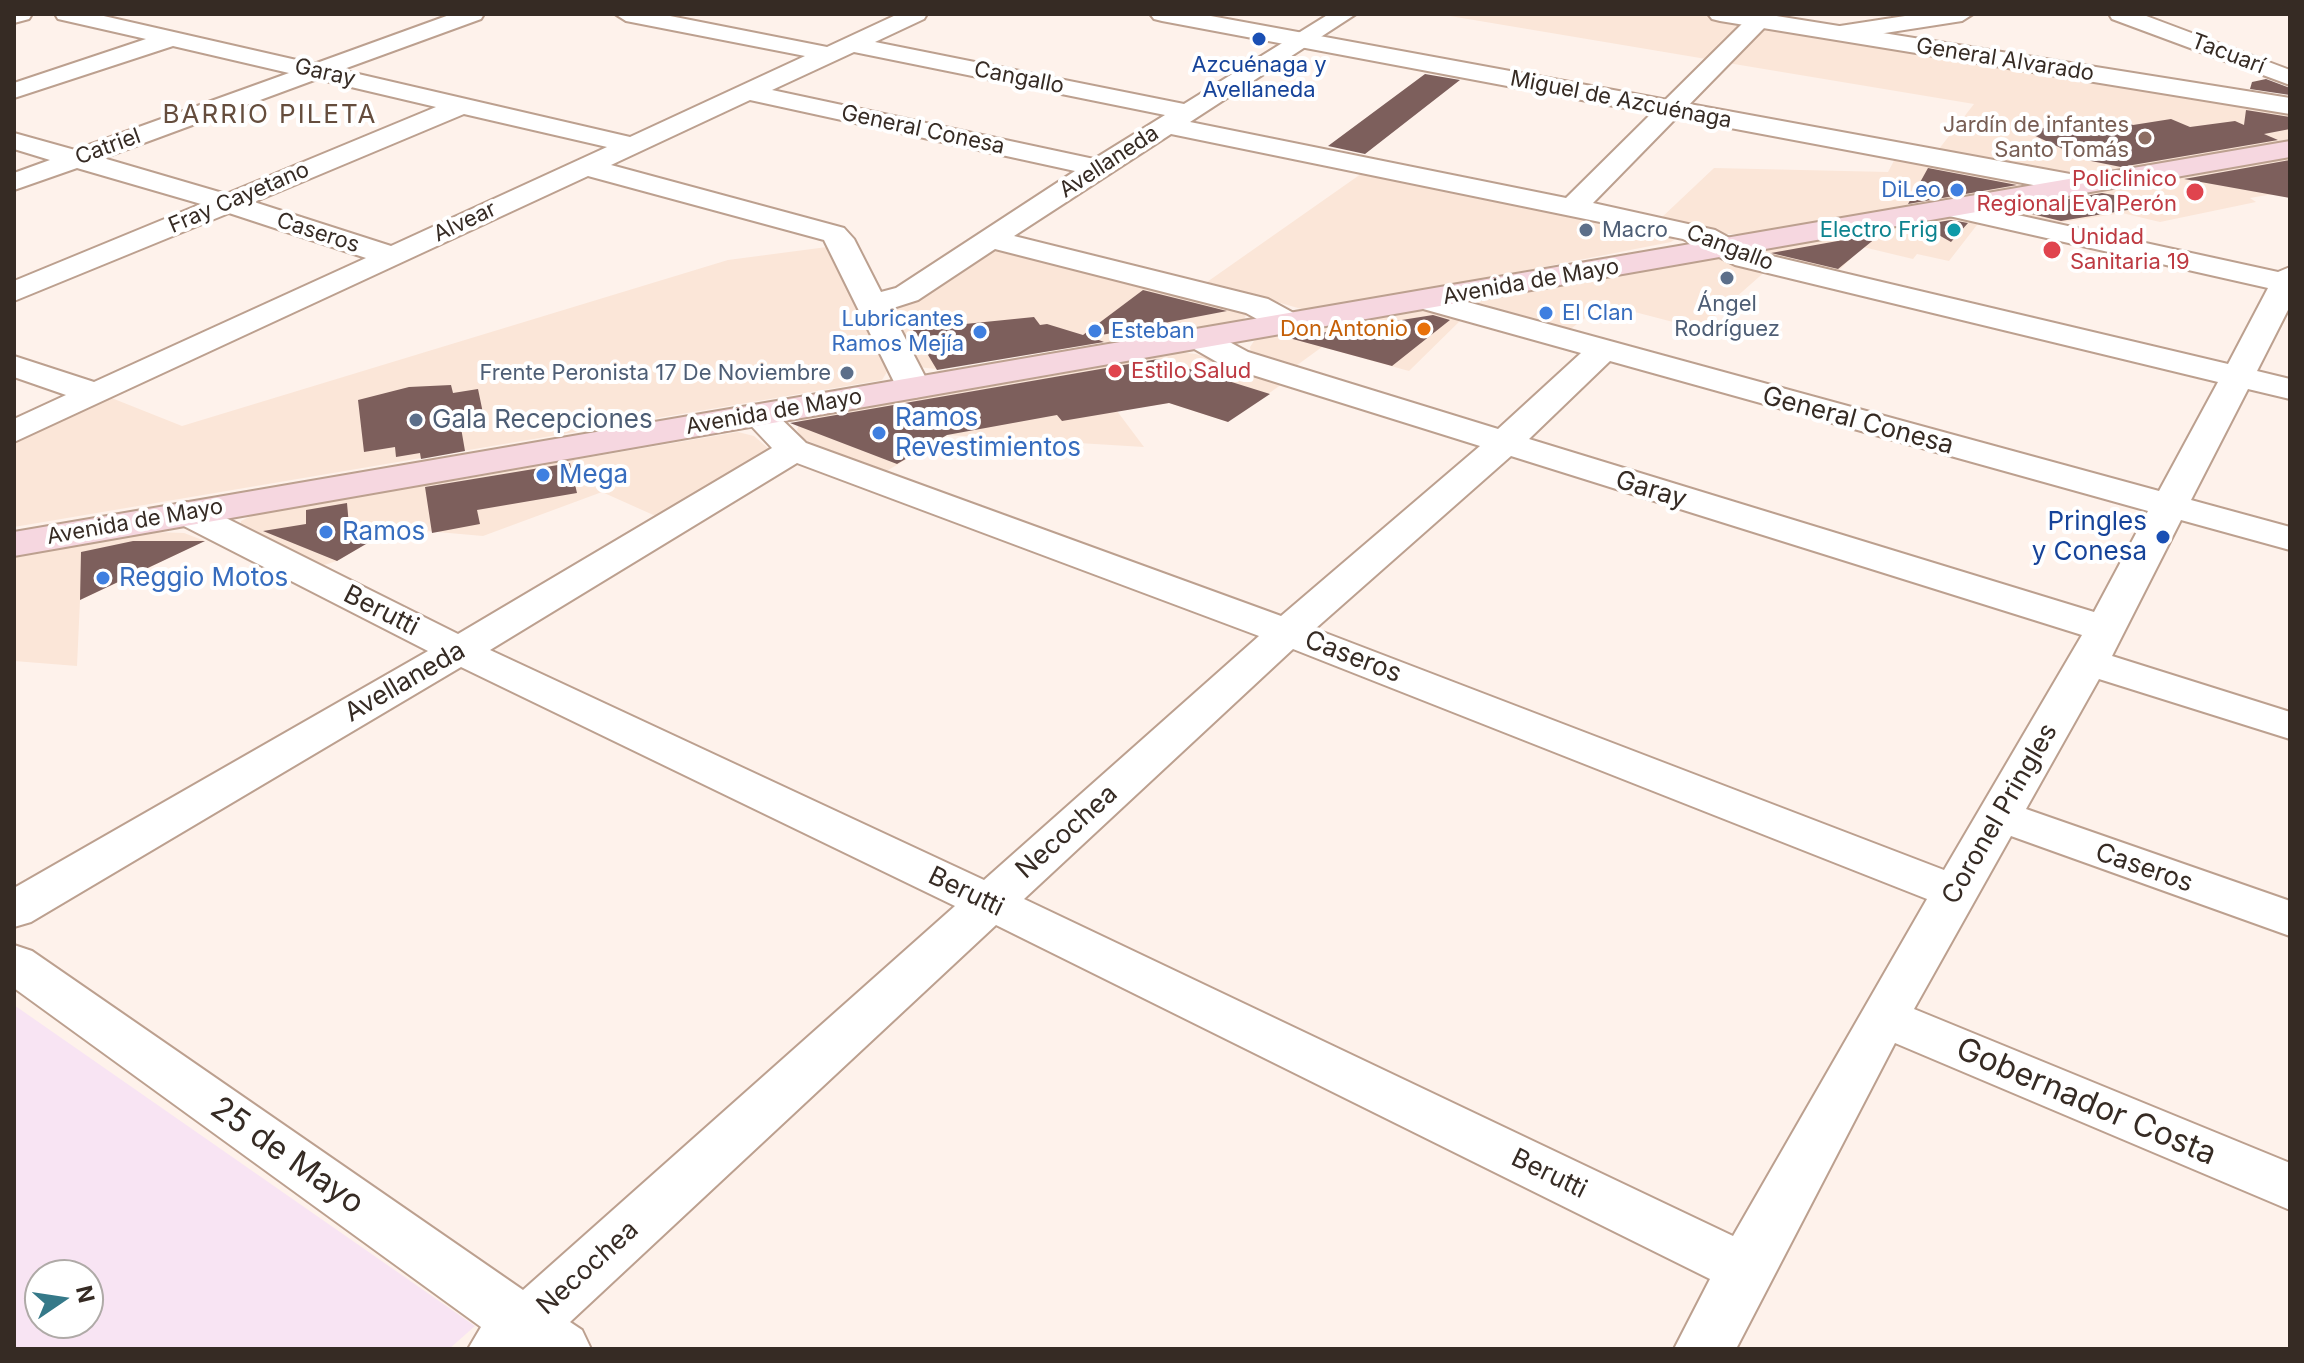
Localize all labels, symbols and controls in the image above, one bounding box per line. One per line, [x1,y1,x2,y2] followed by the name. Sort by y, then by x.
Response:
[2187,28,2269,80] street label: Tacuarí
[1250,30,1268,48] marker: Azcuénaga y Avellaneda
[1914,33,2096,87] street label: General Alvarado
[1191,52,1327,104] place label: Azcuénaga y Avellaneda
[292,53,358,93] street label: Garay
[972,56,1066,100] street label: Cangallo
[1508,66,1734,134] street label: Miguel de Azcuénaga
[162,99,378,131] district label: BARRIO PILETA
[839,100,1007,160] street label: General Conesa
[1943,112,2129,164] place label: Jardín de infantes Santo Tomás
[1054,120,1164,204] street label: Avellaneda
[72,123,144,171] street label: Catriel
[2136,129,2154,147] marker: Jardín de infantes Santo Tomás
[165,157,313,239] street label: Fray Cayetano
[1977,166,2177,218] place label: Policlinico Regional Eva Perón
[1881,177,1941,203] place label: DiLeo
[1948,181,1966,199] marker: DiLeo
[2184,181,2206,203] marker: Policlinico Regional Eva Perón
[429,196,501,248] street label: Alvear
[273,207,363,259] street label: Caseros
[1602,217,1668,243] place label: Macro
[1820,217,1938,243] place label: Electro Frig
[1683,219,1777,277] street label: Cangallo
[1577,221,1595,239] marker: Macro
[1945,221,1963,239] marker: Electro Frig
[2070,224,2190,276] place label: Unidad Sanitaria 19
[2041,239,2063,261] marker: Unidad Sanitaria 19
[1441,254,1621,310] street label: Avenida de Mayo
[1718,269,1736,287] marker: Ángel Rodríguez
[1674,291,1780,342] place label: Ángel Rodríguez
[1562,300,1633,326] place label: El Clan
[1537,304,1555,322] marker: El Clan
[832,306,964,358] place label: Lubricantes Ramos Mejía
[1280,316,1408,342] place label: Don Antonio
[1111,318,1195,344] place label: Esteban
[1415,320,1433,338] marker: Don Antonio
[1086,322,1104,340] marker: Esteban
[971,323,989,341] marker: Lubricantes Ramos Mejía
[1131,358,1251,384] place label: Estilo Salud
[479,360,831,386] place label: Frente Peronista 17 De Noviembre
[1106,362,1124,380] marker: Estilo Salud
[838,364,856,382] marker: Frente Peronista 17 De Noviembre
[1759,381,1957,461] street label: General Conesa
[684,384,864,440] street label: Avenida de Mayo
[895,402,1081,464] place label: Ramos Revestimientos
[432,404,653,436] place label: Gala Recepciones
[407,411,425,429] marker: Gala Recepciones
[870,424,888,442] marker: Ramos Revestimientos
[559,459,628,491] place label: Mega
[1612,464,1690,516] street label: Garay
[534,466,552,484] marker: Mega
[45,494,225,550] street label: Avenida de Mayo
[2032,506,2147,568] place label: Pringles y Conesa
[342,516,425,548] place label: Ramos
[317,523,335,541] marker: Ramos
[2154,528,2172,546] marker: Pringles y Conesa
[119,562,288,594] place label: Reggio Motos
[94,569,112,587] marker: Reggio Motos
[338,579,424,643] street label: Berutti
[1300,624,1406,690] street label: Caseros
[339,635,471,729] street label: Avellaneda
[1936,718,2064,910] street label: Coronel Pringles
[1010,778,1124,886] street label: Necochea
[2091,837,2197,899] street label: Caseros
[923,860,1009,924] street label: Berutti
[1950,1030,2222,1174] street label: Gobernador Costa
[203,1089,371,1223] street label: 25 de Mayo
[1506,1142,1592,1206] street label: Berutti
[531,1214,645,1322] street label: Necochea
[24,1259,104,1339] north arrow
[71,1283,100,1305] text: N

